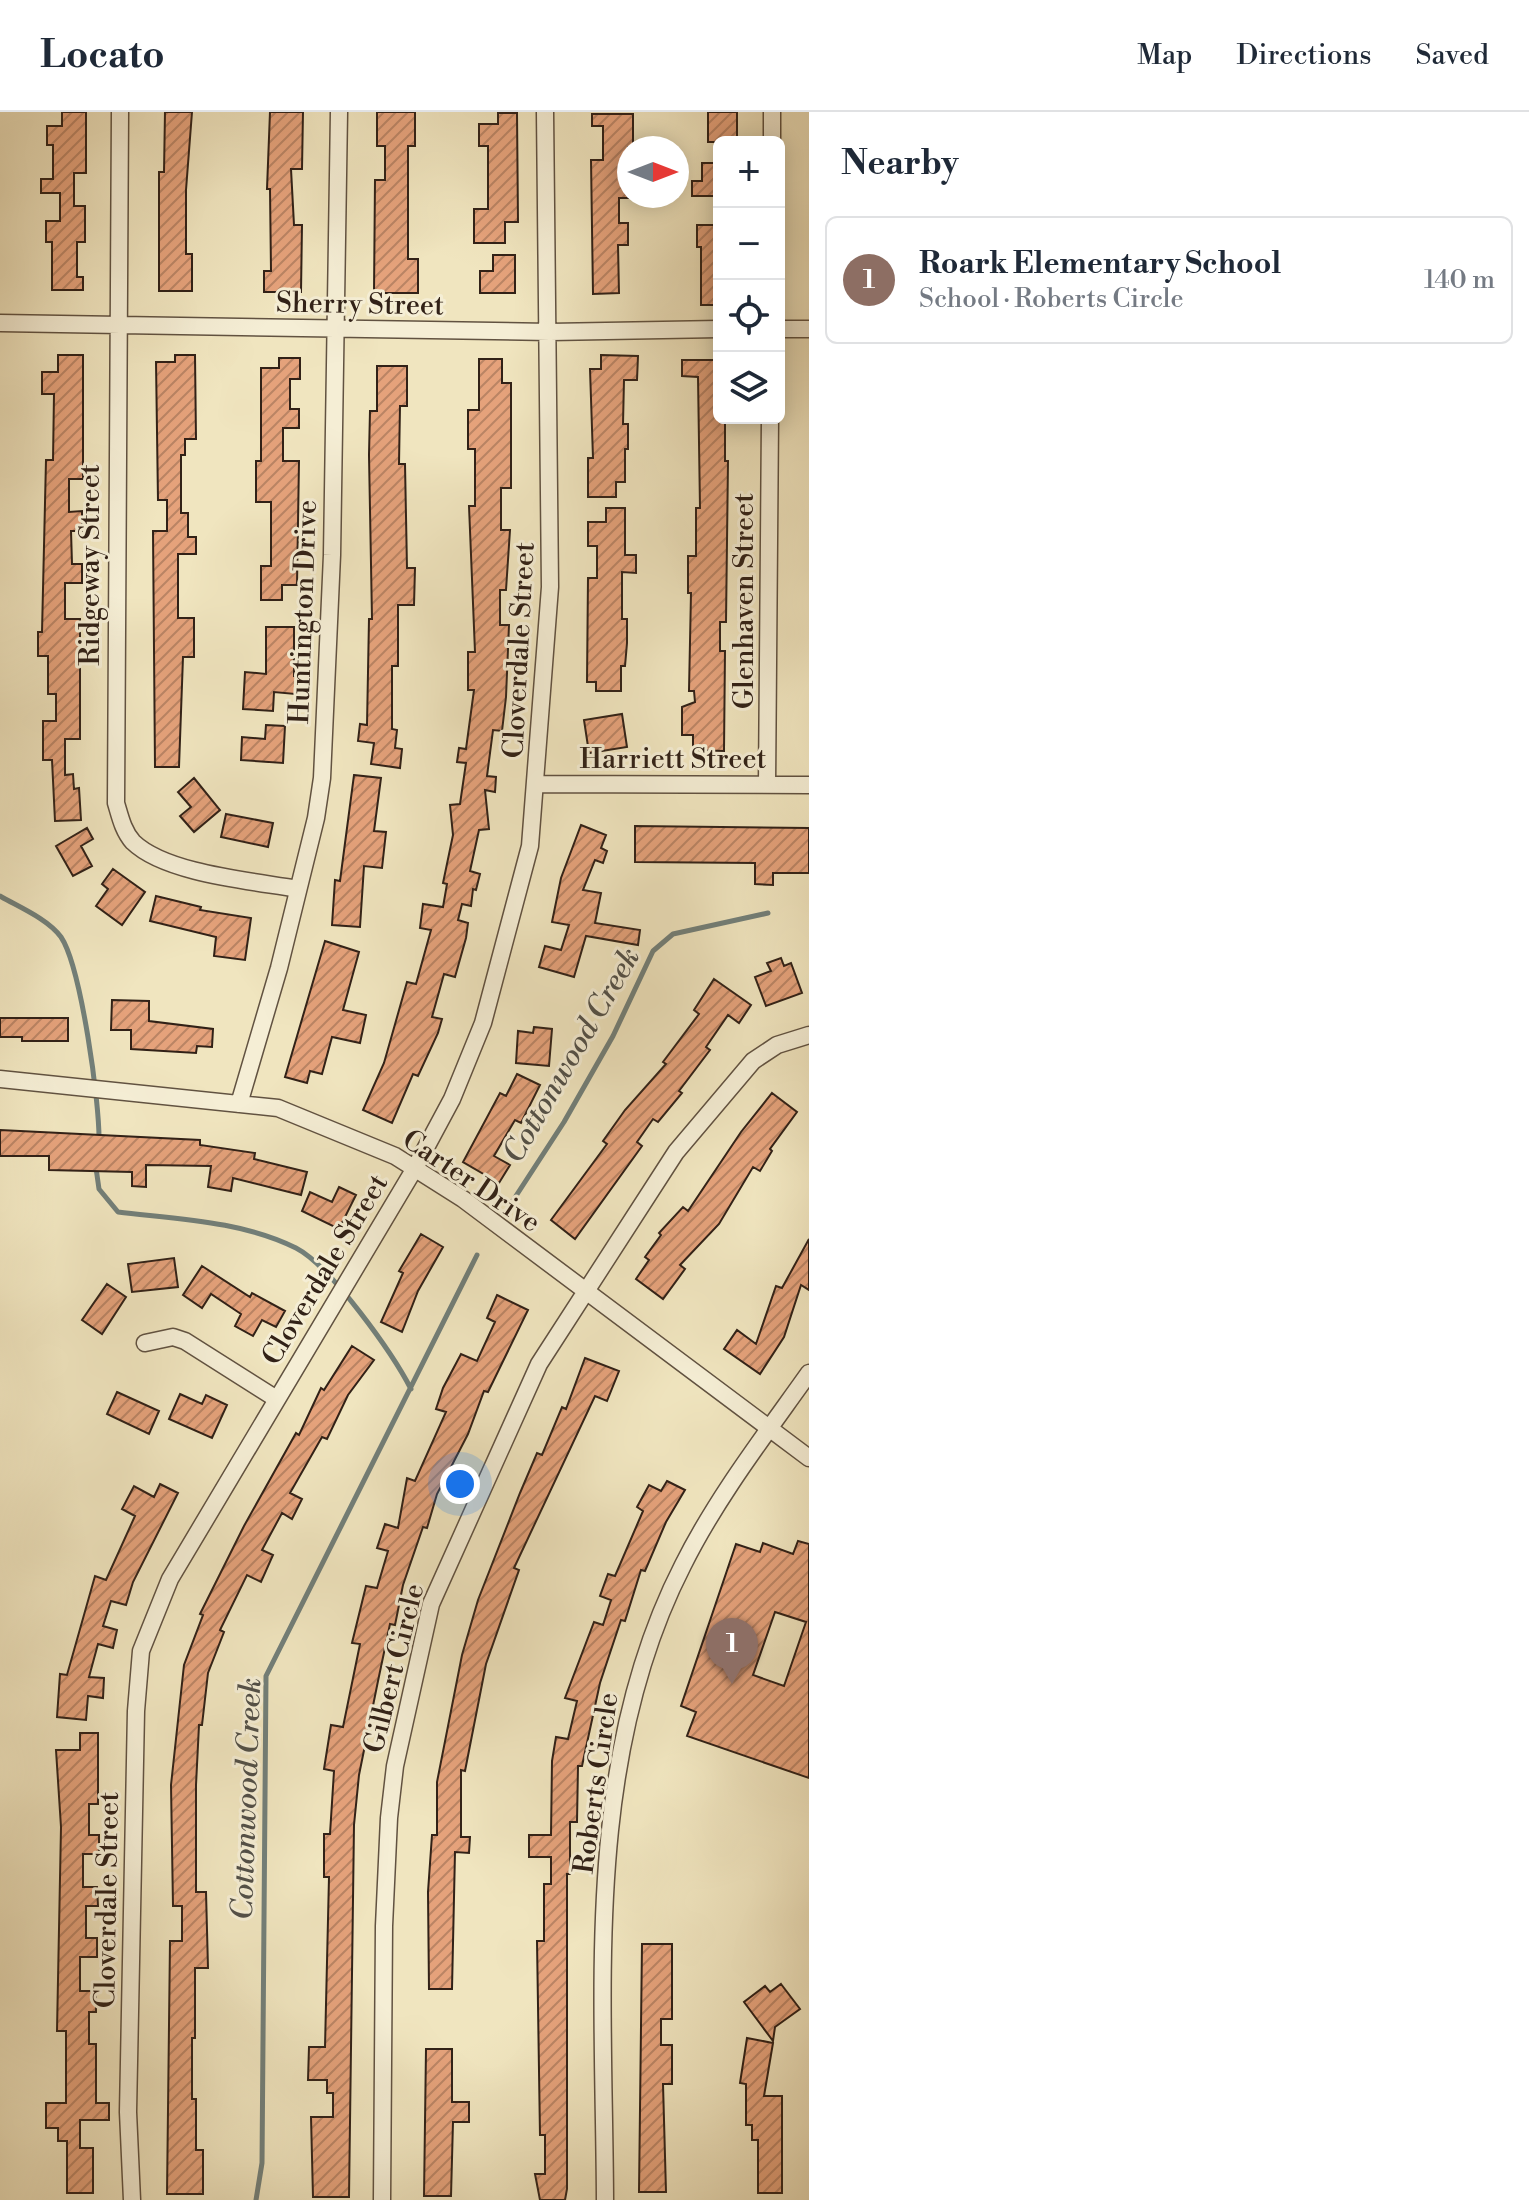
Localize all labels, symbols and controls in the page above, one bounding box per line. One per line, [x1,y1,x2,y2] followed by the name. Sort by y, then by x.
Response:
[40,32,165,79] text: Locato
[1137,38,1192,73] text: Map
[1236,38,1371,73] text: Directions
[1415,38,1489,73] text: Saved
[617,136,689,208] north arrow
[713,136,785,424] map controls
[713,136,785,208] button: +
[841,143,959,185] text: Nearby
[713,208,785,280] button: −
[919,245,1281,283] text: Roark Elementary School
[863,264,875,296] text: 1
[1424,264,1495,296] text: 140 m
[713,280,785,352] button: locate
[919,283,1184,315] text: School · Roberts Circle
[276,286,444,323] street label: Sherry Street
[713,352,785,424] button: layers
[73,464,108,666] street label: Ridgeway Street
[727,493,762,709] street label: Glenhaven Street
[282,499,325,725] street label: Huntington Drive
[496,541,543,759] street label: Cloverdale Street
[580,742,767,777] street label: Harriett Street
[495,941,649,1170] water label: Cottonwood Creek
[395,1122,547,1240] street label: Carter Drive
[255,1168,396,1372] street label: Cloverdale Street
[440,1464,480,1504] your location
[356,1580,432,1757] street label: Gilbert Circle
[706,1618,758,1684] pin: 1
[224,1677,270,1921] water label: Cottonwood Creek
[566,1690,627,1876] street label: Roberts Circle
[88,1791,127,2009] street label: Cloverdale Street

